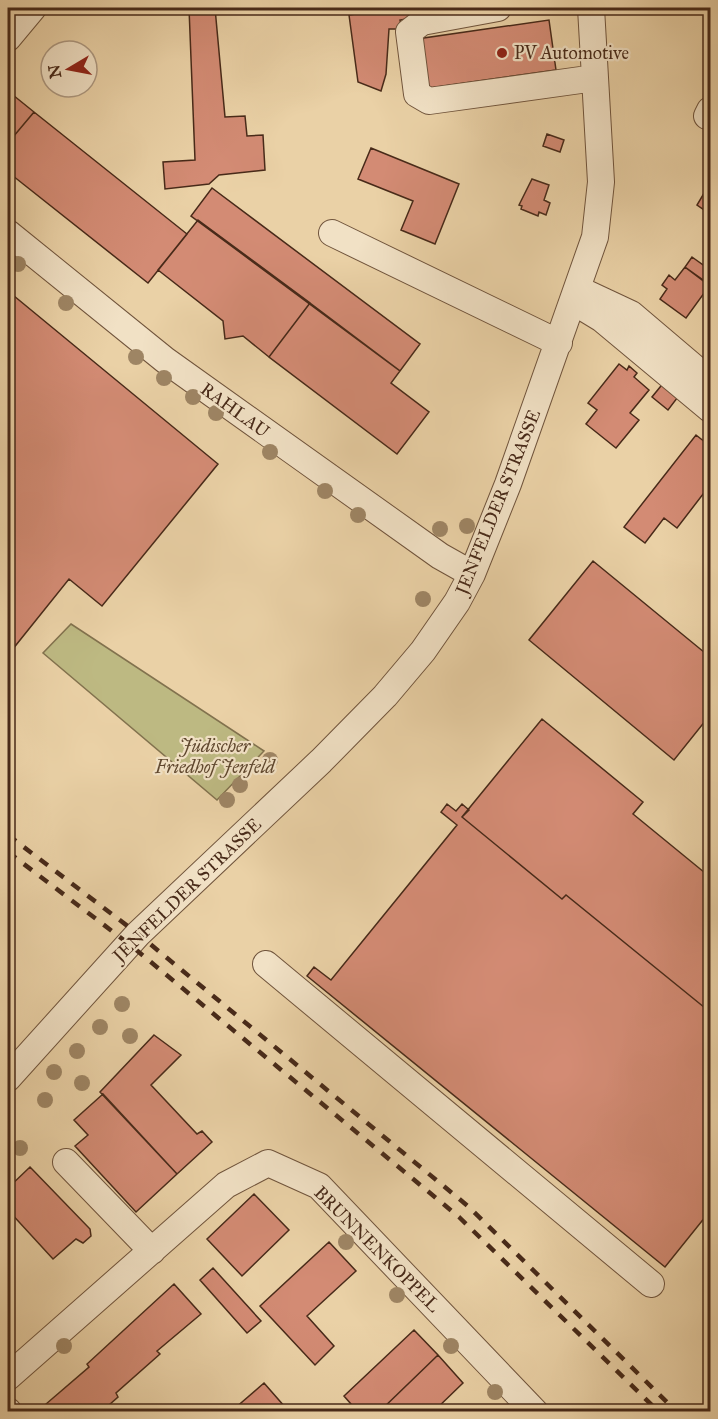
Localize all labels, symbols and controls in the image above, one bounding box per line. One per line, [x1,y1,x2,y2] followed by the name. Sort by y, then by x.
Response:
[39,39,99,99] north arrow
[514,42,629,64] place label: PV Automotive
[495,46,509,60] marker: PV Automotive
[44,63,65,80] text: N
[196,378,274,443] street label: RAHLAU
[450,406,546,600] street label: JENFELDER STRASSE
[154,735,277,778] park label: Jüdischer Friedhof Jenfeld
[107,813,267,969] street label: JENFELDER STRASSE
[309,1181,445,1317] street label: BRUNNENKOPPEL

